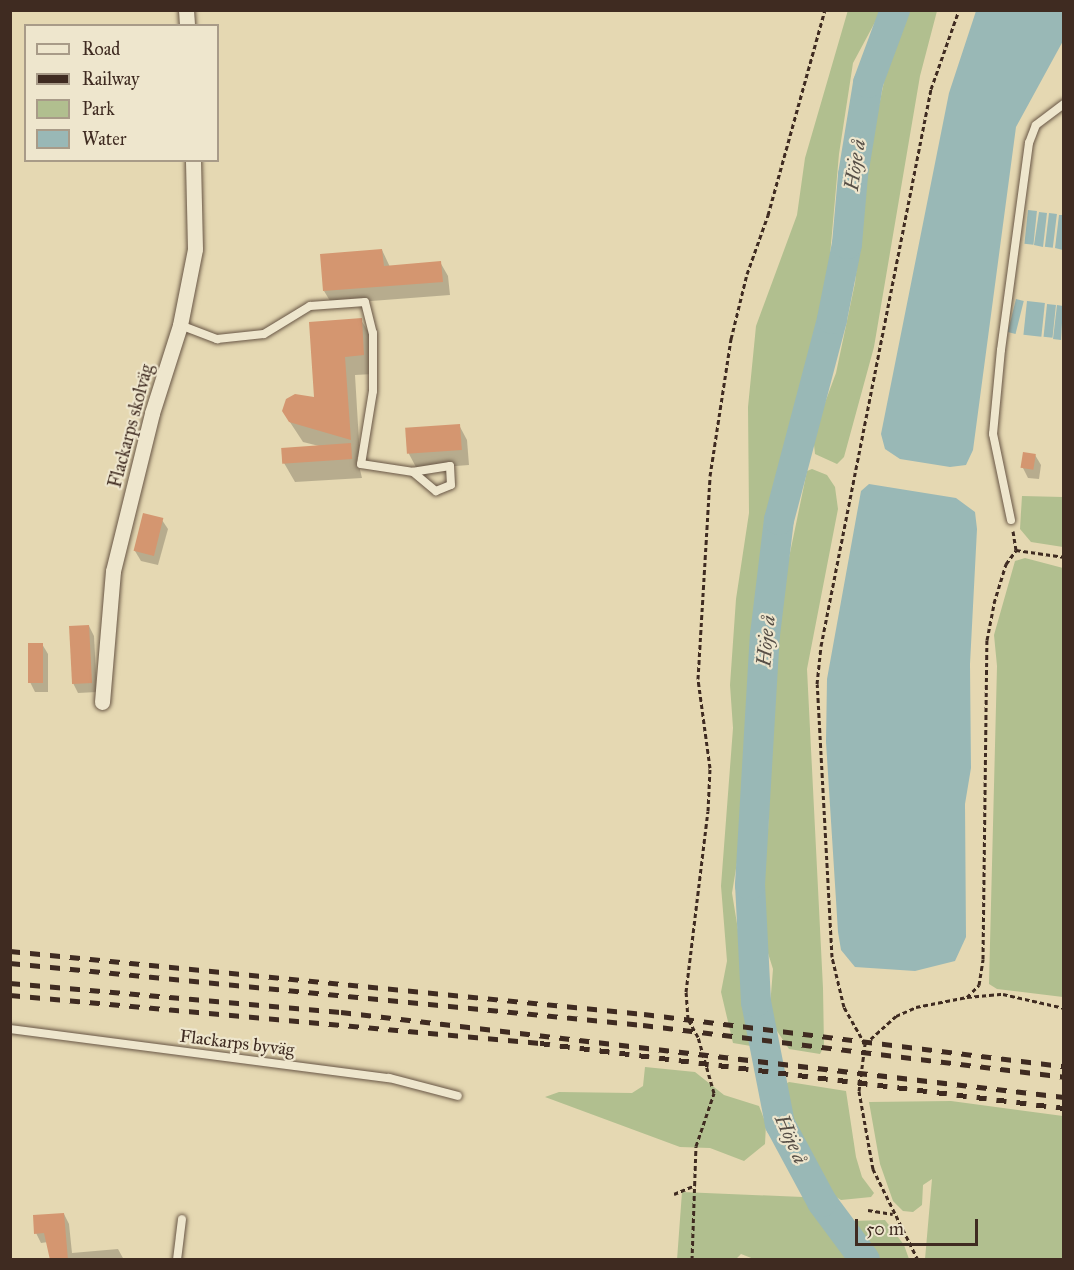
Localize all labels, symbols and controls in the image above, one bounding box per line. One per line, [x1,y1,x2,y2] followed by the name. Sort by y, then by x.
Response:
[24,24,219,162] legend
[82,38,120,60] text: Road
[82,68,139,90] text: Railway
[82,98,115,120] text: Park
[82,128,126,150] text: Water
[840,138,870,192] water label: Höje å
[104,362,158,490] street label: Flackarps skolväg
[752,614,780,668] water label: Höje å
[178,1025,296,1061] street label: Flackarps byväg
[770,1111,812,1167] water label: Höje å
[858,1207,981,1245] scale bar
[866,1218,904,1240] text: 50 m

